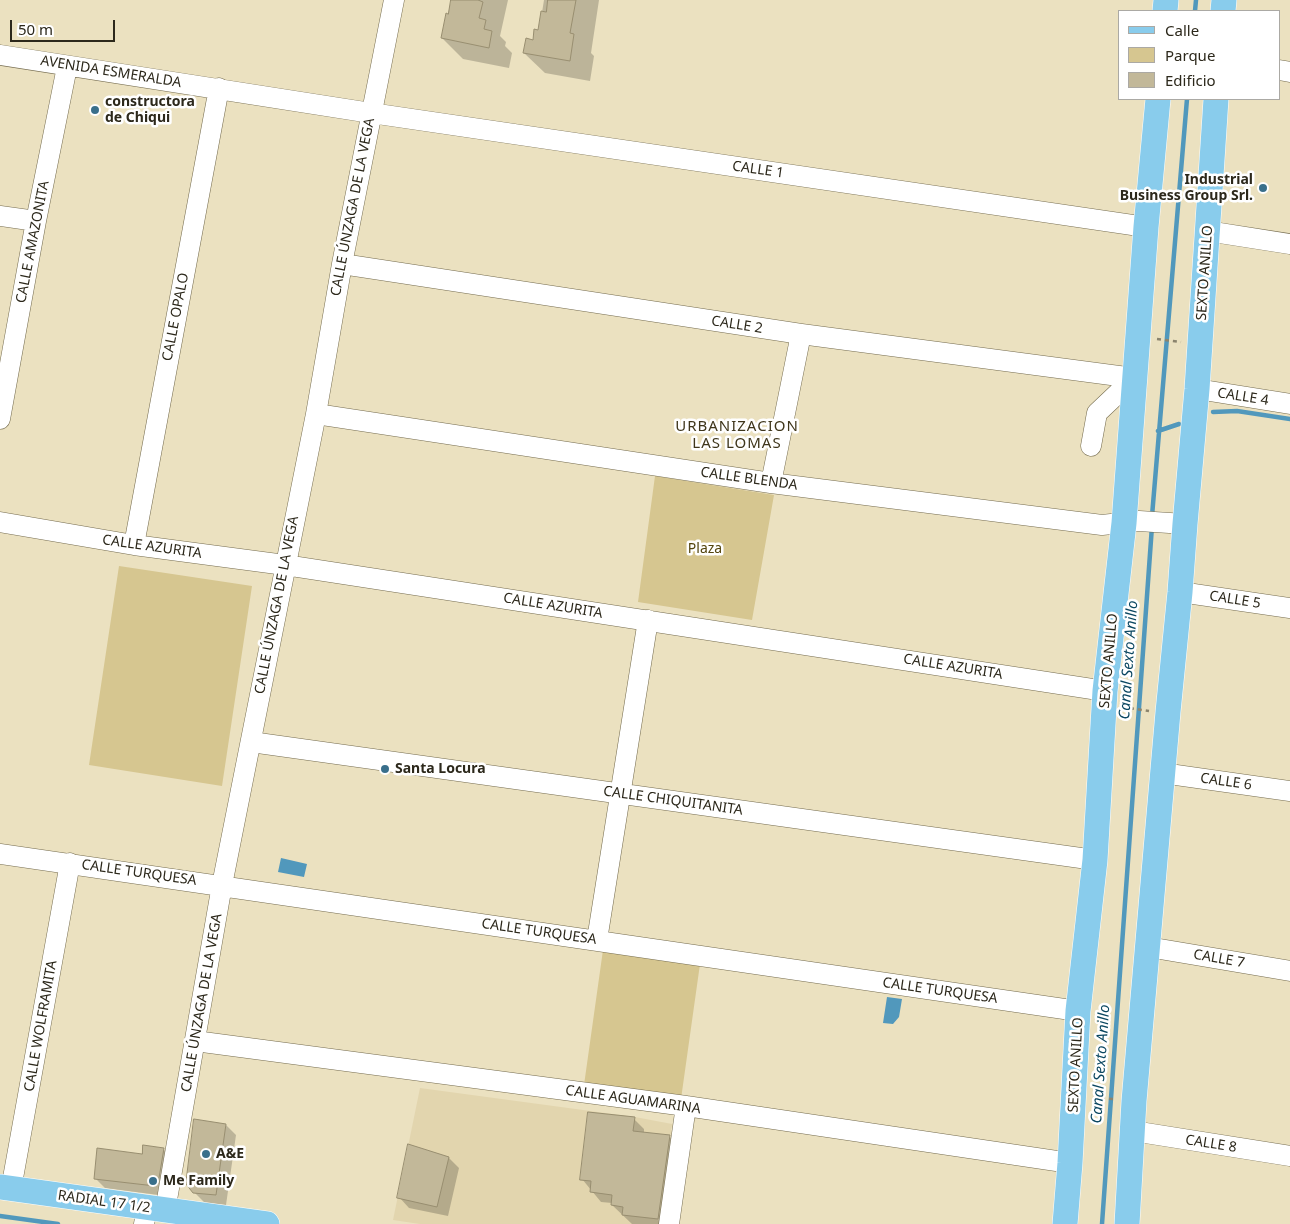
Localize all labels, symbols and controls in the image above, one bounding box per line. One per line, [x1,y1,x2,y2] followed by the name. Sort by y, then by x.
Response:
[12,10,118,42] scale bar
[1118,10,1280,100] legend
[18,19,53,39] text: 50 m
[1165,20,1199,40] text: Calle
[1165,45,1215,65] text: Parque
[39,53,183,91] street label: AVENIDA ESMERALDA
[1165,70,1216,90] text: Edificio
[105,94,195,126] place label: constructora de Chiqui
[89,104,101,116] marker: constructora de Chiqui
[327,117,379,297] street label: CALLE ÚNZAGA DE LA VEGA
[731,158,785,182] street label: CALLE 1
[1120,172,1253,204] place label: Industrial Business Group Srl.
[13,179,53,305] street label: CALLE AMAZONITA
[1257,182,1269,194] marker: Industrial Business Group Srl.
[1193,225,1217,321] street label: SEXTO ANILLO
[159,271,193,363] street label: CALLE OPALO
[710,313,764,337] street label: CALLE 2
[1216,385,1270,409] street label: CALLE 4
[674,418,800,453] district label: URBANIZACION LAS LOMAS
[699,464,799,494] street label: CALLE BLENDA
[251,515,303,695] street label: CALLE ÚNZAGA DE LA VEGA
[101,532,203,562] street label: CALLE AZURITA
[688,541,722,557] park label: Plaza
[1208,588,1262,612] street label: CALLE 5
[502,590,604,622] street label: CALLE AZURITA
[1116,600,1142,720] water label: Canal Sexto Anillo
[1096,613,1122,709] street label: SEXTO ANILLO
[902,651,1004,683] street label: CALLE AZURITA
[395,761,486,777] place label: Santa Locura
[379,763,391,775] marker: Santa Locura
[1199,770,1253,794] street label: CALLE 6
[602,783,744,819] street label: CALLE CHIQUITANITA
[80,857,198,889] street label: CALLE TURQUESA
[178,912,226,1094] street label: CALLE ÚNZAGA DE LA VEGA
[480,916,598,948] street label: CALLE TURQUESA
[1192,946,1246,972] street label: CALLE 7
[21,959,61,1093] street label: CALLE WOLFRAMITA
[881,975,999,1007] street label: CALLE TURQUESA
[1088,1004,1114,1124] water label: Canal Sexto Anillo
[1065,1017,1087,1113] street label: SEXTO ANILLO
[564,1082,702,1118] street label: CALLE AGUAMARINA
[1184,1132,1238,1156] street label: CALLE 8
[216,1146,244,1162] place label: A&E
[200,1148,212,1160] marker: A&E
[163,1173,234,1189] place label: Me Family
[147,1175,159,1187] marker: Me Family
[57,1187,151,1217] street label: RADIAL 17 1/2

